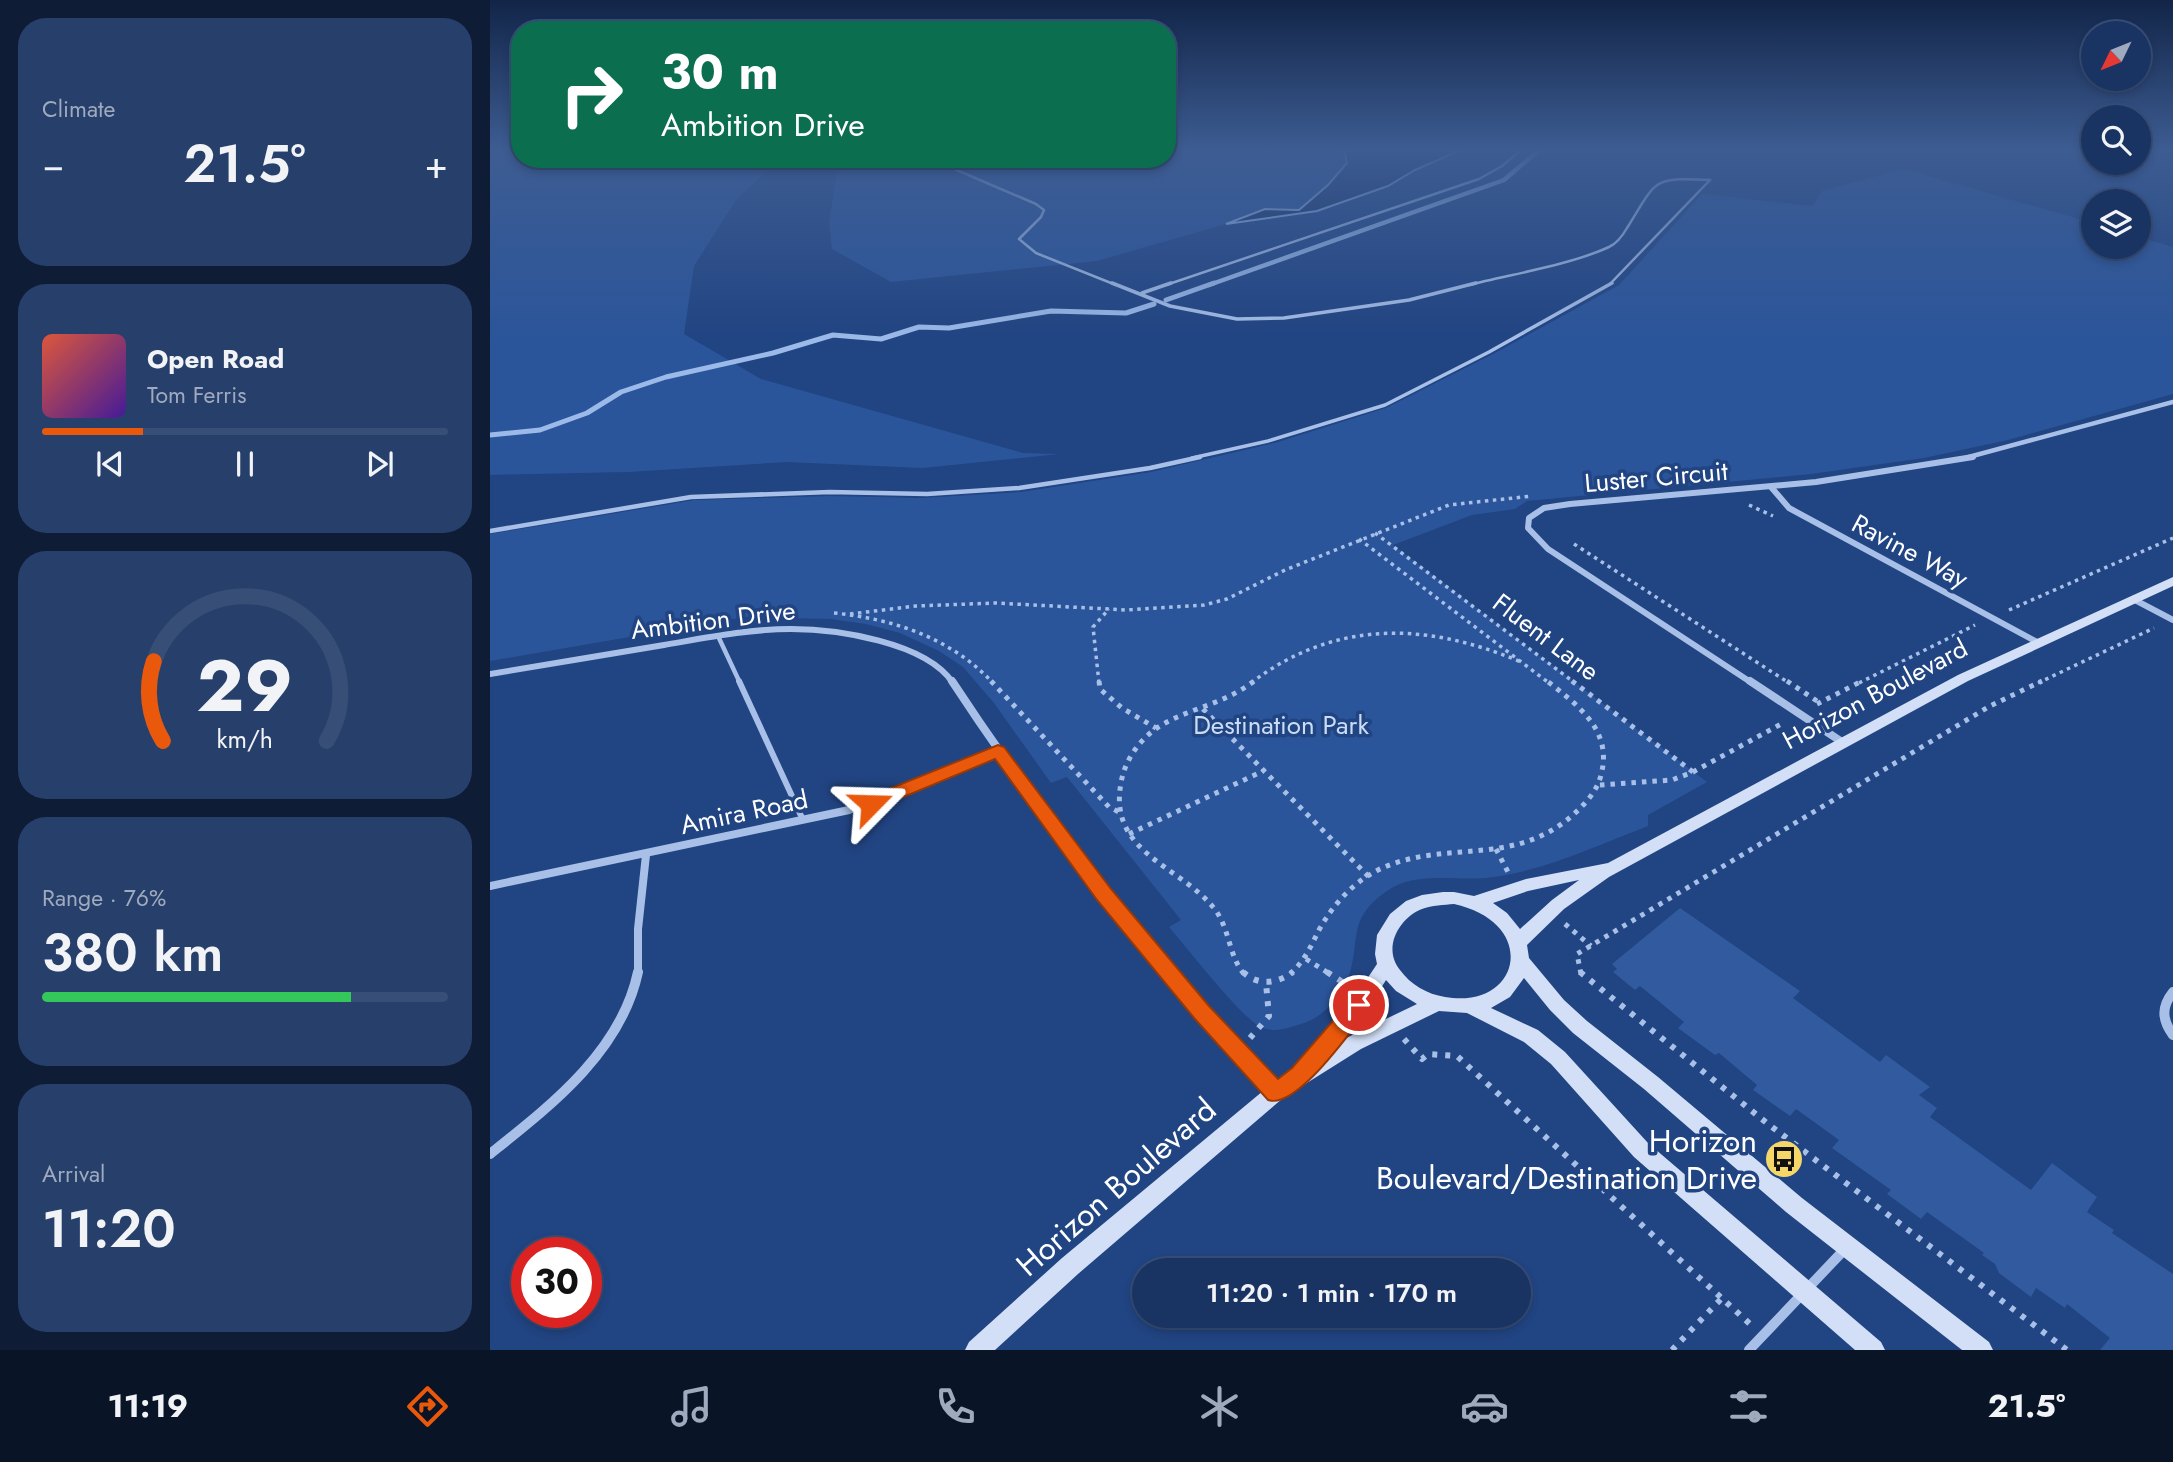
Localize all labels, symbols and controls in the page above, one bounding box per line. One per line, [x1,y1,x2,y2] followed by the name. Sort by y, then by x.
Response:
[2081,21,2151,91] north arrow
[2081,21,2151,259] map controls
[661,37,779,107] text: 30 m
[546,49,637,140] icon: right
[42,92,115,126] text: Climate
[661,102,865,148] text: Ambition Drive
[2081,105,2151,175] button: search
[184,126,306,202] text: 21.5°
[42,137,64,192] text: −
[425,137,448,192] text: +
[2081,189,2151,259] button: layers
[147,340,284,378] text: Open Road
[147,378,246,412] text: Tom Ferris
[91,445,129,483] icon: previous
[226,445,264,483] icon: pause
[361,445,399,483] icon: next
[1583,452,1730,502] street label: Luster Circuit
[1845,504,1975,598] street label: Ravine Way
[1485,584,1607,690] street label: Fluent Lane
[629,591,797,649] street label: Ambition Drive
[1776,629,1974,759] street label: Horizon Boulevard
[197,633,293,738] text: 29
[1193,706,1369,744] park label: Destination Park
[217,721,273,757] text: km/h
[834,767,908,841] position arrow
[677,780,811,844] street label: Amira Road
[42,881,166,915] text: Range · 76%
[42,915,223,991] text: 380 km
[1329,975,1389,1035] pin
[1340,986,1378,1024] icon: arrive
[1006,1087,1226,1287] street label: Horizon Boulevard
[1376,1118,1757,1201] place label: Horizon Boulevard/Destination Drive
[1763,1138,1805,1180] bus stop icon: Horizon Boulevard/Destination Drive
[42,1157,105,1191] text: Arrival
[42,1191,176,1267] text: 11:20
[511,1237,602,1328] speed limit sign: 30
[1206,1274,1457,1312] text: 11:20 · 1 min · 170 m
[403,1382,452,1431] icon: directions
[667,1382,716,1431] icon: music
[931,1382,980,1431] icon: phone
[1195,1382,1244,1431] icon: climate
[1460,1382,1509,1431] icon: car
[1724,1382,1773,1431] icon: filters
[108,1383,188,1429] text: 11:19
[1988,1383,2065,1429] text: 21.5°

